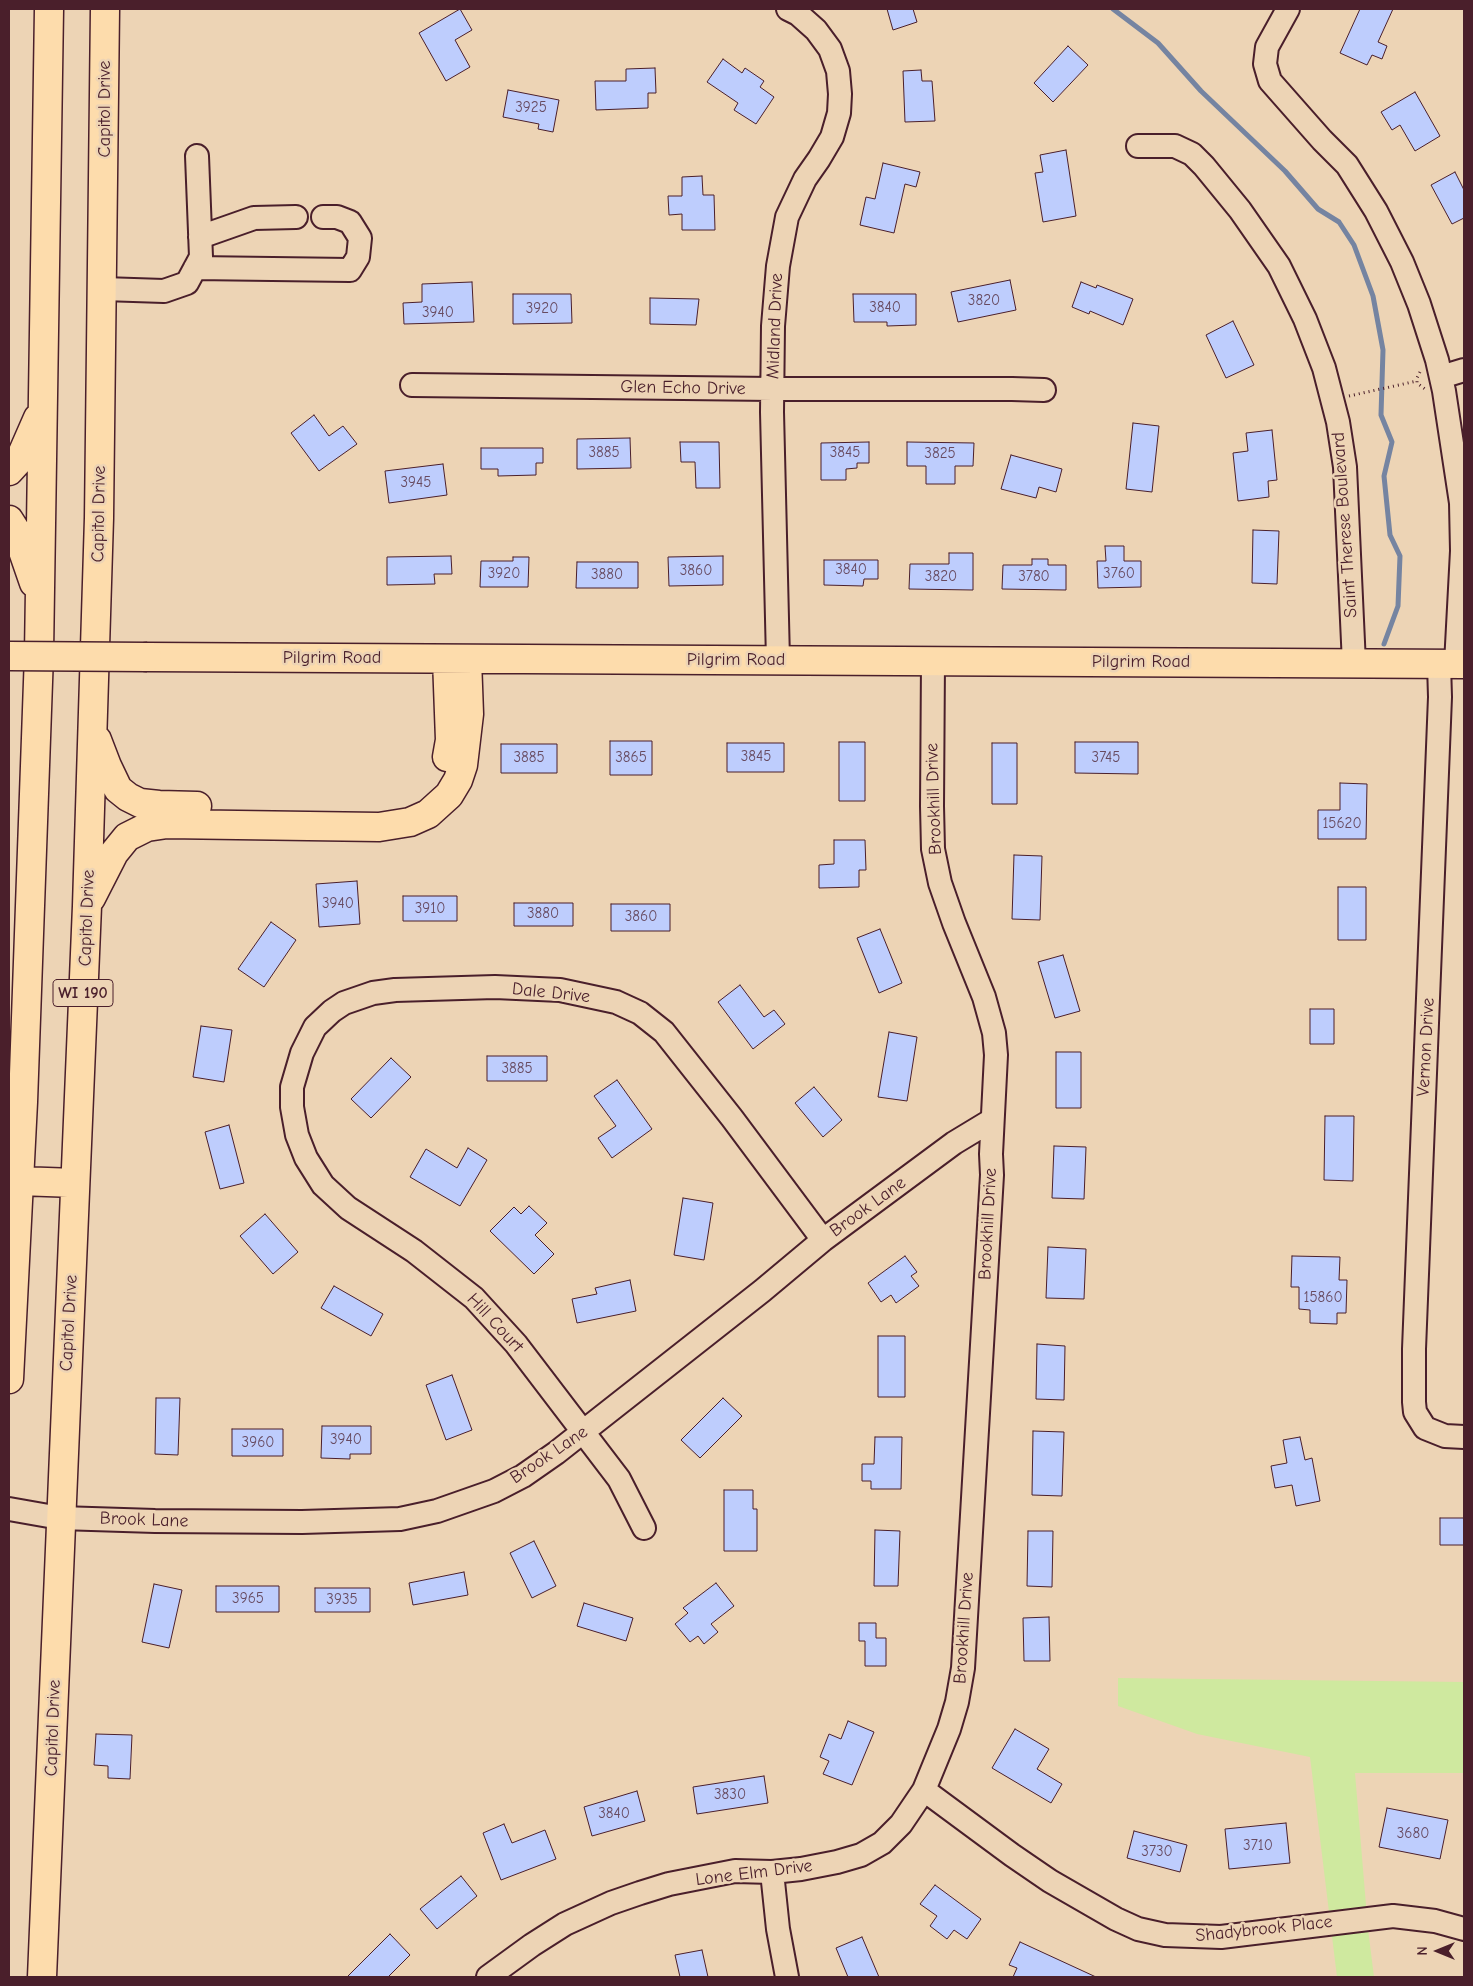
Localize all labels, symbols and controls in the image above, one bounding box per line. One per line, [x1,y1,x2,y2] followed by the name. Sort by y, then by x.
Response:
[94,61,116,157] street label: Capitol Drive
[515,99,547,117] house number: 3925
[762,273,788,379] street label: Midland Drive
[968,292,1000,310] house number: 3820
[869,299,901,317] house number: 3840
[526,300,558,318] house number: 3920
[422,304,454,322] house number: 3940
[620,376,746,400] street label: Glen Echo Drive
[1328,431,1362,619] street label: Saint Therese Boulevard
[588,444,620,462] house number: 3885
[830,444,860,462] house number: 3845
[924,445,956,463] house number: 3825
[87,465,111,563] street label: Capitol Drive
[401,474,431,492] house number: 3945
[835,561,867,579] house number: 3840
[680,562,712,580] house number: 3860
[488,565,520,583] house number: 3920
[1103,565,1135,583] house number: 3760
[591,566,623,584] house number: 3880
[925,568,957,586] house number: 3820
[1018,568,1050,586] house number: 3780
[283,647,381,669] street label: Pilgrim Road
[687,649,785,671] street label: Pilgrim Road
[1092,651,1190,673] street label: Pilgrim Road
[921,743,947,855] street label: Brookhill Drive
[741,748,771,766] house number: 3845
[513,749,545,767] house number: 3885
[615,749,647,767] house number: 3865
[1092,749,1120,767] house number: 3745
[1322,815,1362,833] house number: 15620
[75,869,99,967] street label: Capitol Drive
[322,895,354,913] house number: 3940
[415,900,445,918] house number: 3910
[527,905,559,923] house number: 3880
[625,908,657,926] house number: 3860
[511,978,591,1008] street label: Dale Drive
[53,980,113,1006] road number: WI 190
[1413,997,1439,1097] street label: Vernon Drive
[501,1060,533,1078] house number: 3885
[974,1167,1002,1281] street label: Brookhill Drive
[826,1172,910,1242] street label: Brook Lane
[56,1274,82,1372] street label: Capitol Drive
[462,1289,528,1357] street label: Hill Court
[1303,1289,1343,1307] house number: 15860
[506,1421,592,1489] street label: Brook Lane
[330,1431,362,1449] house number: 3940
[242,1434,274,1452] house number: 3960
[99,1508,189,1532] street label: Brook Lane
[949,1571,979,1685] street label: Brookhill Drive
[232,1590,264,1608] house number: 3965
[326,1591,358,1609] house number: 3935
[41,1679,65,1777] street label: Capitol Drive
[714,1786,746,1804] house number: 3830
[598,1805,630,1823] house number: 3840
[1397,1825,1429,1843] house number: 3680
[1243,1837,1273,1855] house number: 3710
[1141,1843,1173,1861] house number: 3730
[694,1855,814,1891] street label: Lone Elm Drive
[1194,1911,1334,1947] street label: Shadybrook Place
[1413,1926,1463,1976] north arrow
[1414,1946,1431,1956] text: N

